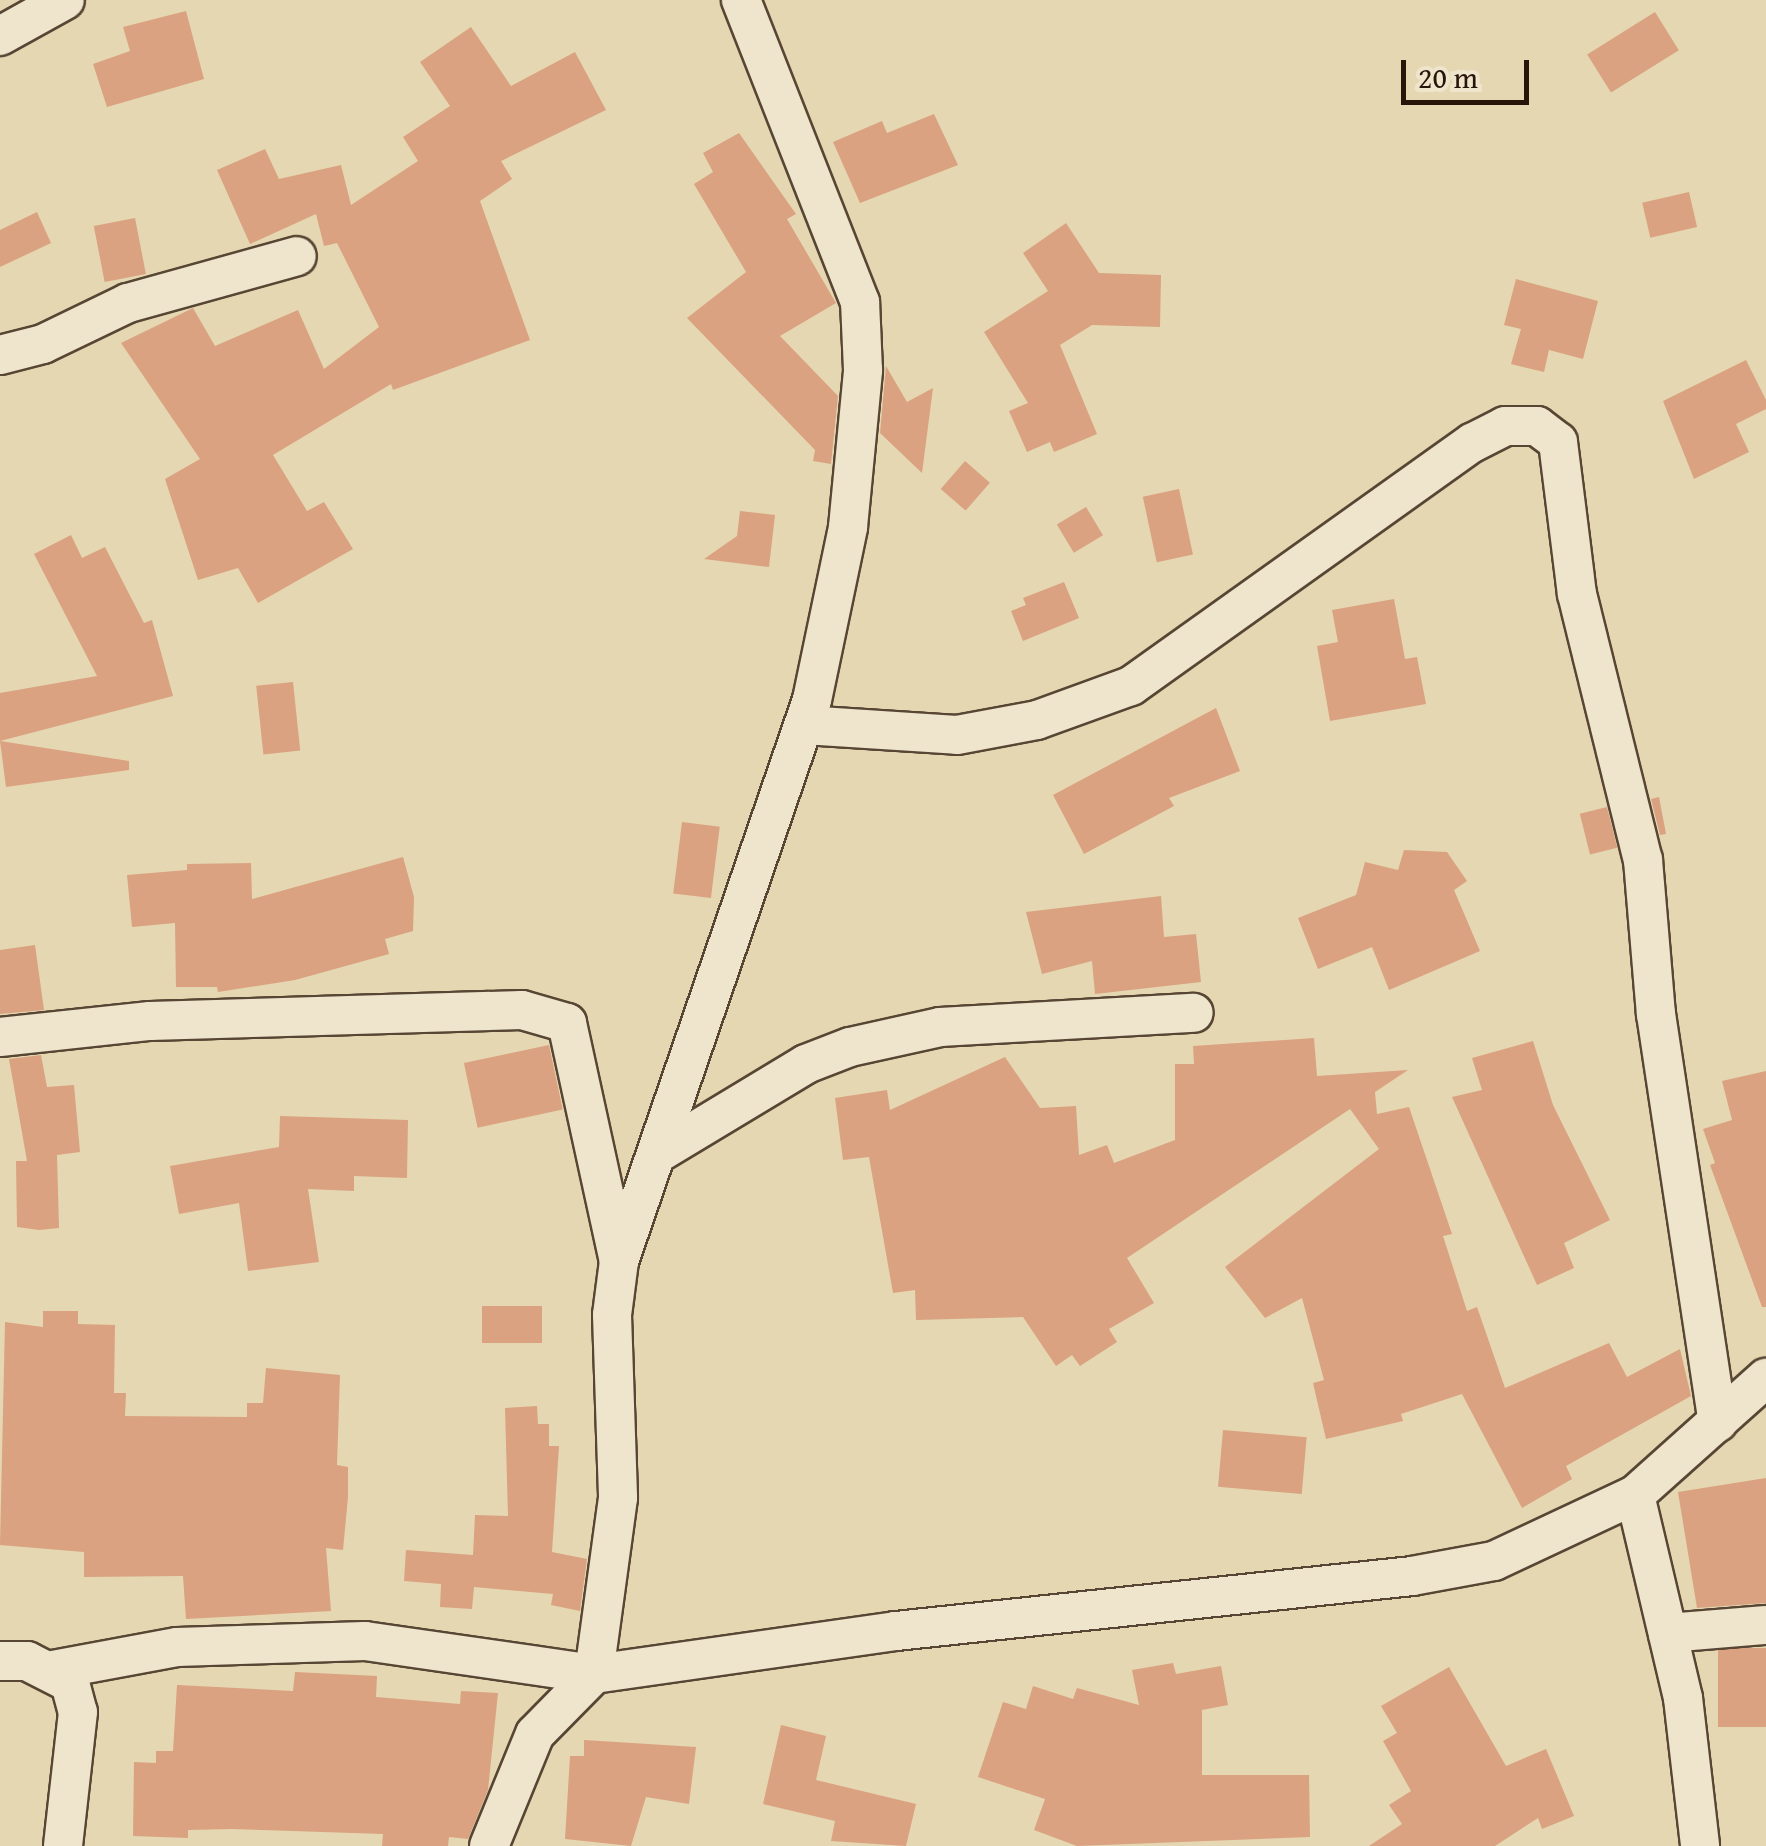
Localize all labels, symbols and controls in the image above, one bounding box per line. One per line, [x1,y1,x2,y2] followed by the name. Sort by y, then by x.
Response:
[1406,40,1534,102] scale bar
[1418,55,1478,99] text: 20 m

